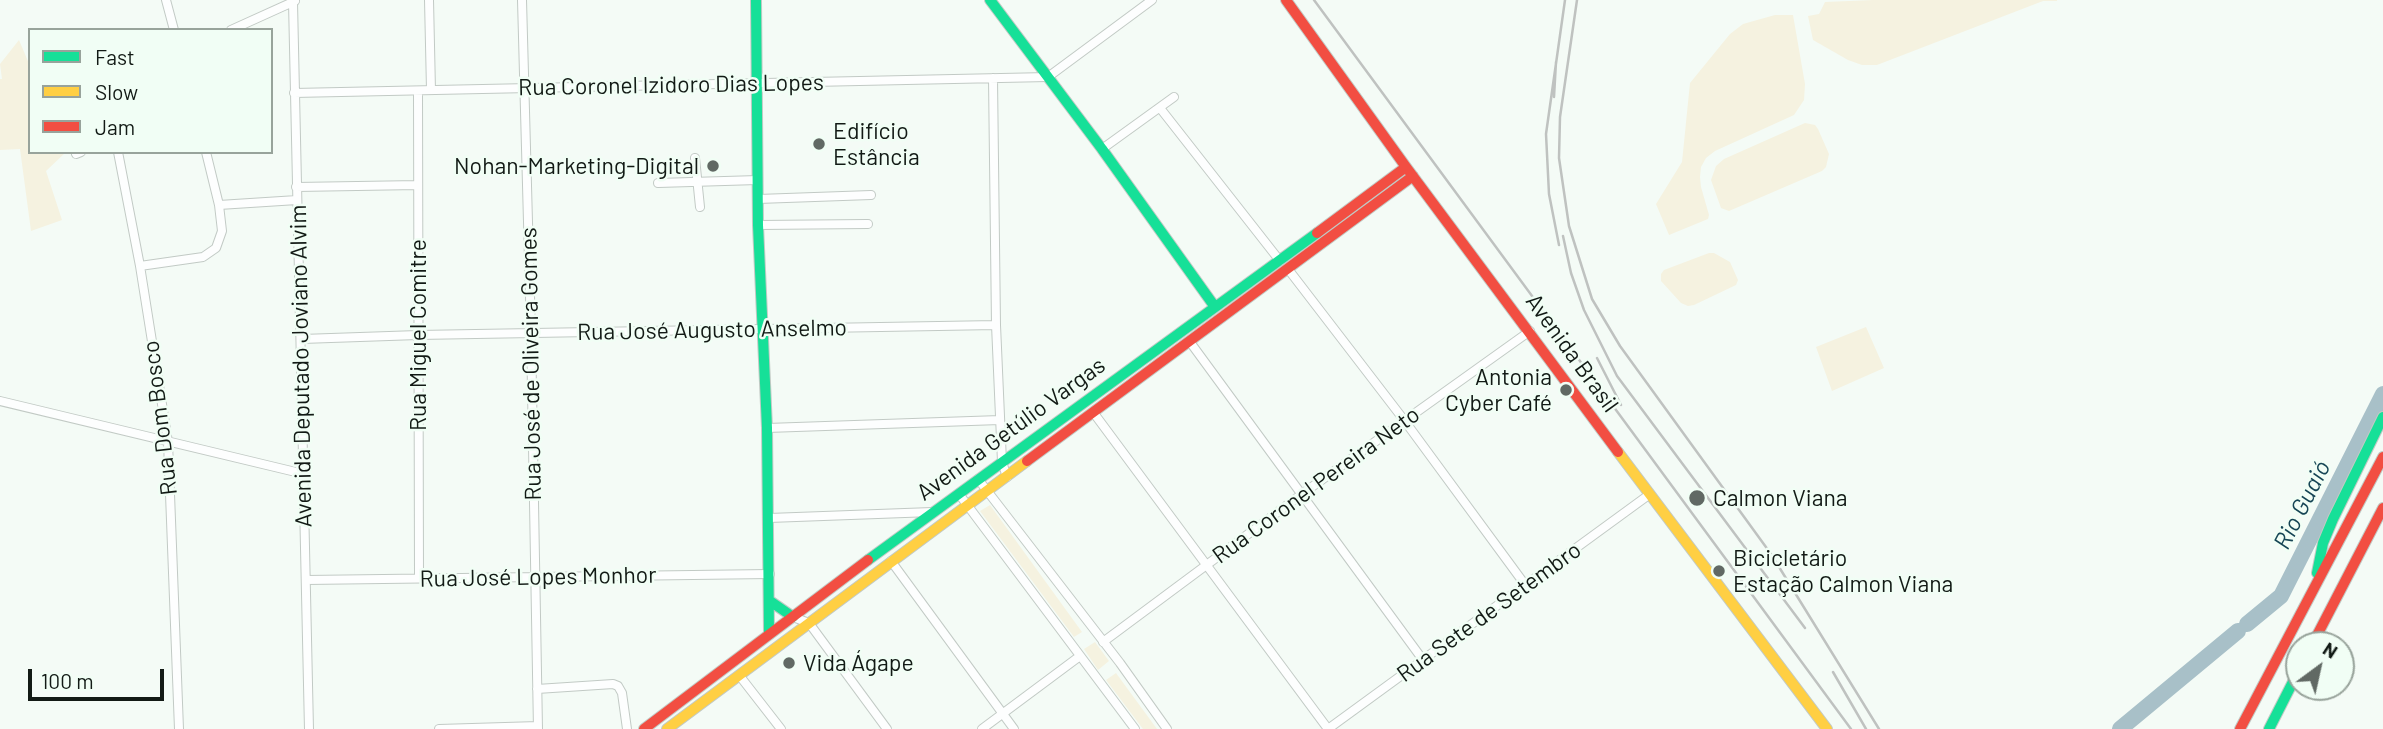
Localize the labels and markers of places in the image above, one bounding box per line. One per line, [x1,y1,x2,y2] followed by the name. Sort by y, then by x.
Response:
[833,117,920,171] place label: Edifício Estância
[811,136,827,152] marker: Edifício Estância
[454,152,699,180] place label: Nohan-Marketing-Digital
[705,158,721,174] marker: Nohan-Marketing-Digital
[1445,363,1552,417] place label: Antonia Cyber Café
[1558,382,1574,398] marker: Antonia Cyber Café
[1713,484,1848,512] place label: Calmon Viana
[1687,488,1707,508] marker: Calmon Viana
[1733,544,1953,598] place label: Bicicletário Estação Calmon Viana
[1711,563,1727,579] marker: Bicicletário Estação Calmon Viana
[803,649,914,677] place label: Vida Ágape
[781,655,797,671] marker: Vida Ágape

